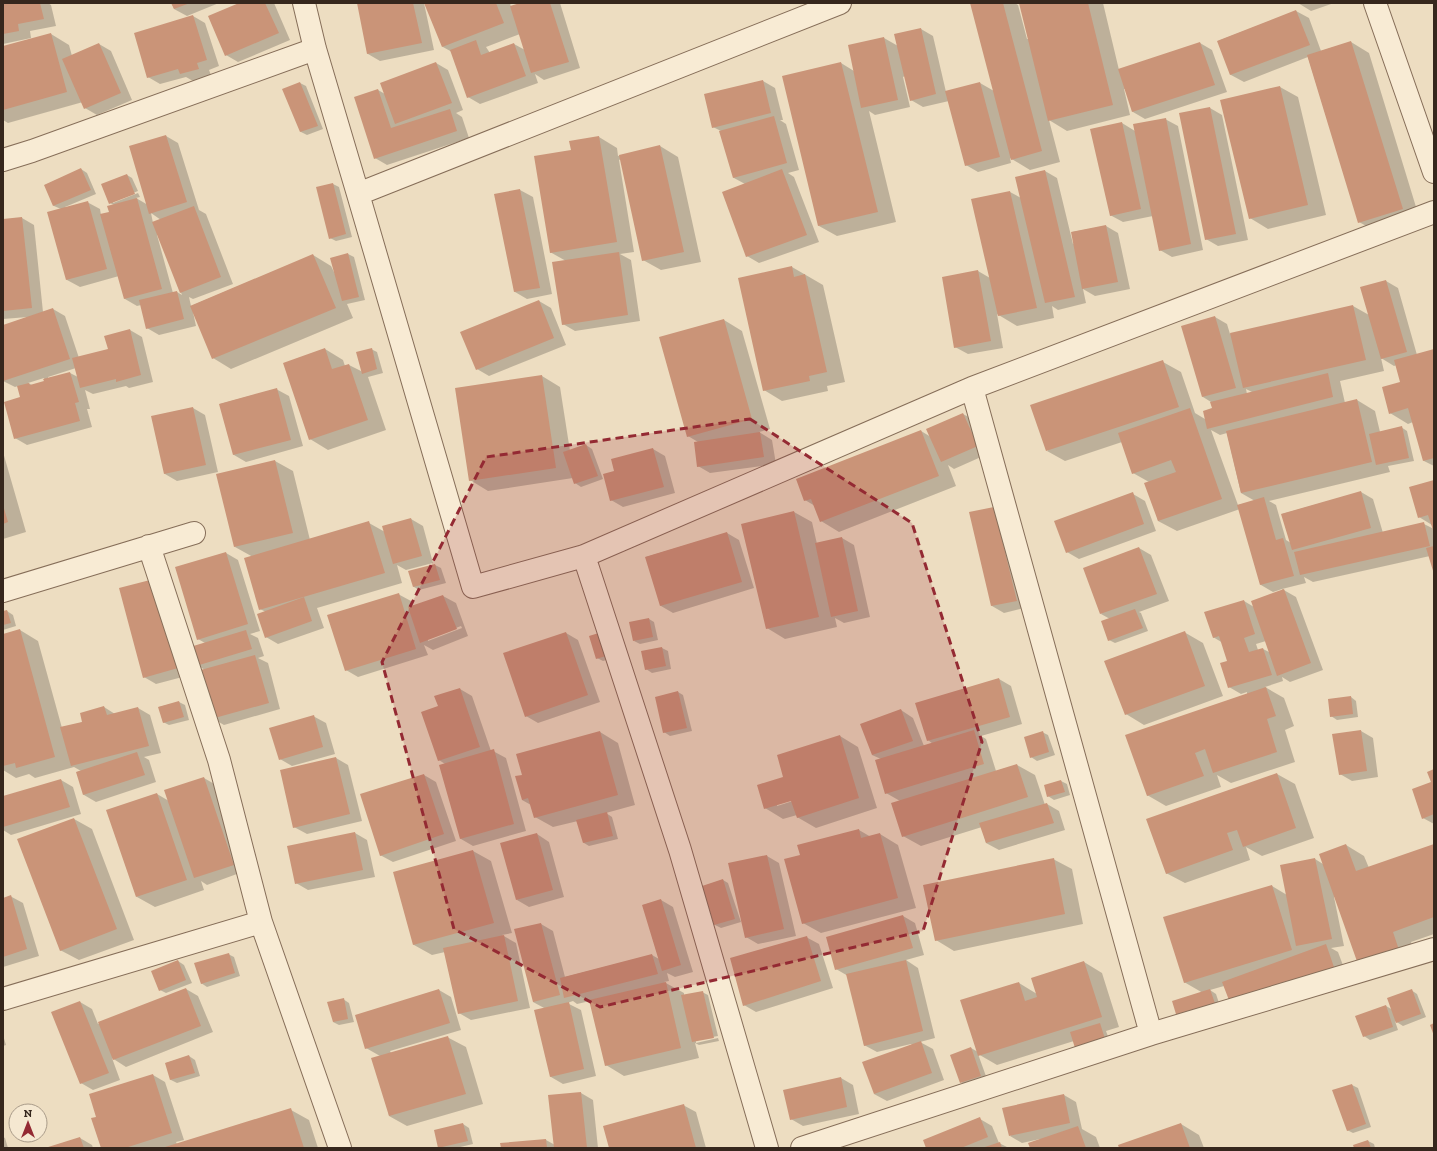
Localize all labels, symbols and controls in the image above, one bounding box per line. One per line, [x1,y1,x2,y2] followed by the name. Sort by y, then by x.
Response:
[8,1103,48,1143] north arrow
[24,1107,33,1120] text: N

